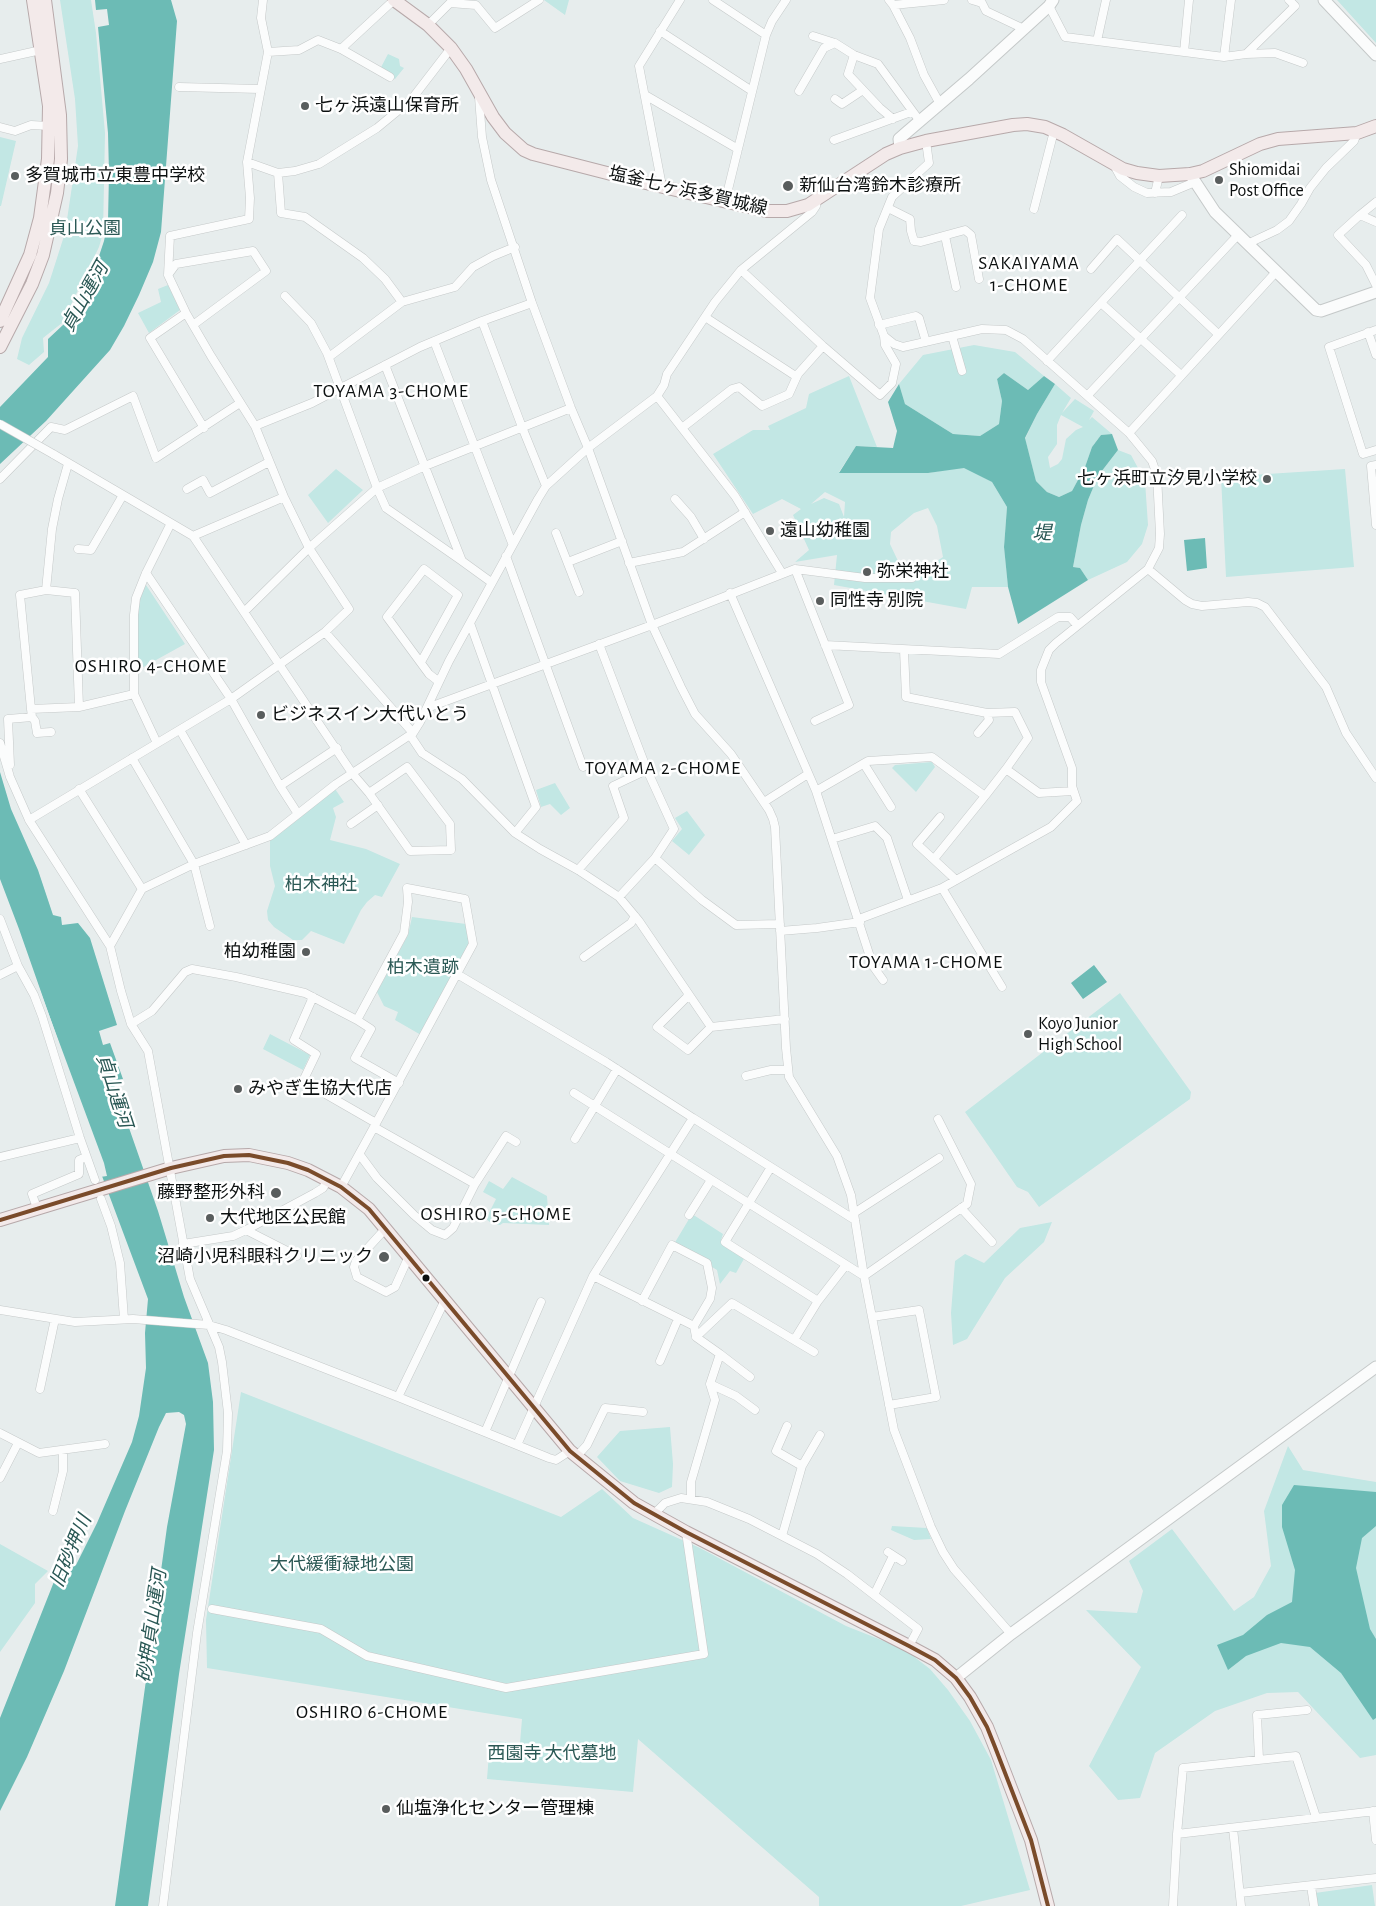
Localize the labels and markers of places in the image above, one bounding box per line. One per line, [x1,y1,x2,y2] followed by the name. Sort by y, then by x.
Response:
[315,95,459,117] place label: 七ヶ浜遠山保育所
[299,100,311,112] marker: 七ヶ浜遠山保育所
[1229,159,1304,202] place label: Shiomidai Post Office
[25,165,205,187] place label: 多賀城市立東豊中学校
[9,170,21,182] marker: 多賀城市立東豊中学校
[1213,174,1225,186] marker: Shiomidai Post Office
[799,175,961,197] place label: 新仙台湾鈴木診療所
[781,179,795,193] marker: 新仙台湾鈴木診療所
[1077,468,1257,490] place label: 七ヶ浜町立汐見小学校
[1261,473,1273,485] marker: 七ヶ浜町立汐見小学校
[780,520,870,542] place label: 遠山幼稚園
[764,525,776,537] marker: 遠山幼稚園
[877,561,949,583] place label: 弥栄神社
[861,566,873,578] marker: 弥栄神社
[830,590,923,612] place label: 同性寺 別院
[814,595,826,607] marker: 同性寺 別院
[271,704,469,726] place label: ビジネスイン大代いとう
[255,709,267,721] marker: ビジネスイン大代いとう
[224,941,296,963] place label: 柏幼稚園
[300,946,312,958] marker: 柏幼稚園
[1038,1013,1122,1056] place label: Koyo Junior High School
[1022,1028,1034,1040] marker: Koyo Junior High School
[248,1078,392,1100] place label: みやぎ生協大代店
[232,1083,244,1095] marker: みやぎ生協大代店
[157,1182,265,1204] place label: 藤野整形外科
[269,1186,283,1200] marker: 藤野整形外科
[220,1207,346,1229] place label: 大代地区公民館
[204,1212,216,1224] marker: 大代地区公民館
[157,1246,373,1268] place label: 沼崎小児科眼科クリニック
[377,1250,391,1264] marker: 沼崎小児科眼科クリニック
[421,1273,431,1283] unlabelled marker
[396,1798,594,1820] place label: 仙塩浄化センター管理棟
[380,1803,392,1815] marker: 仙塩浄化センター管理棟

